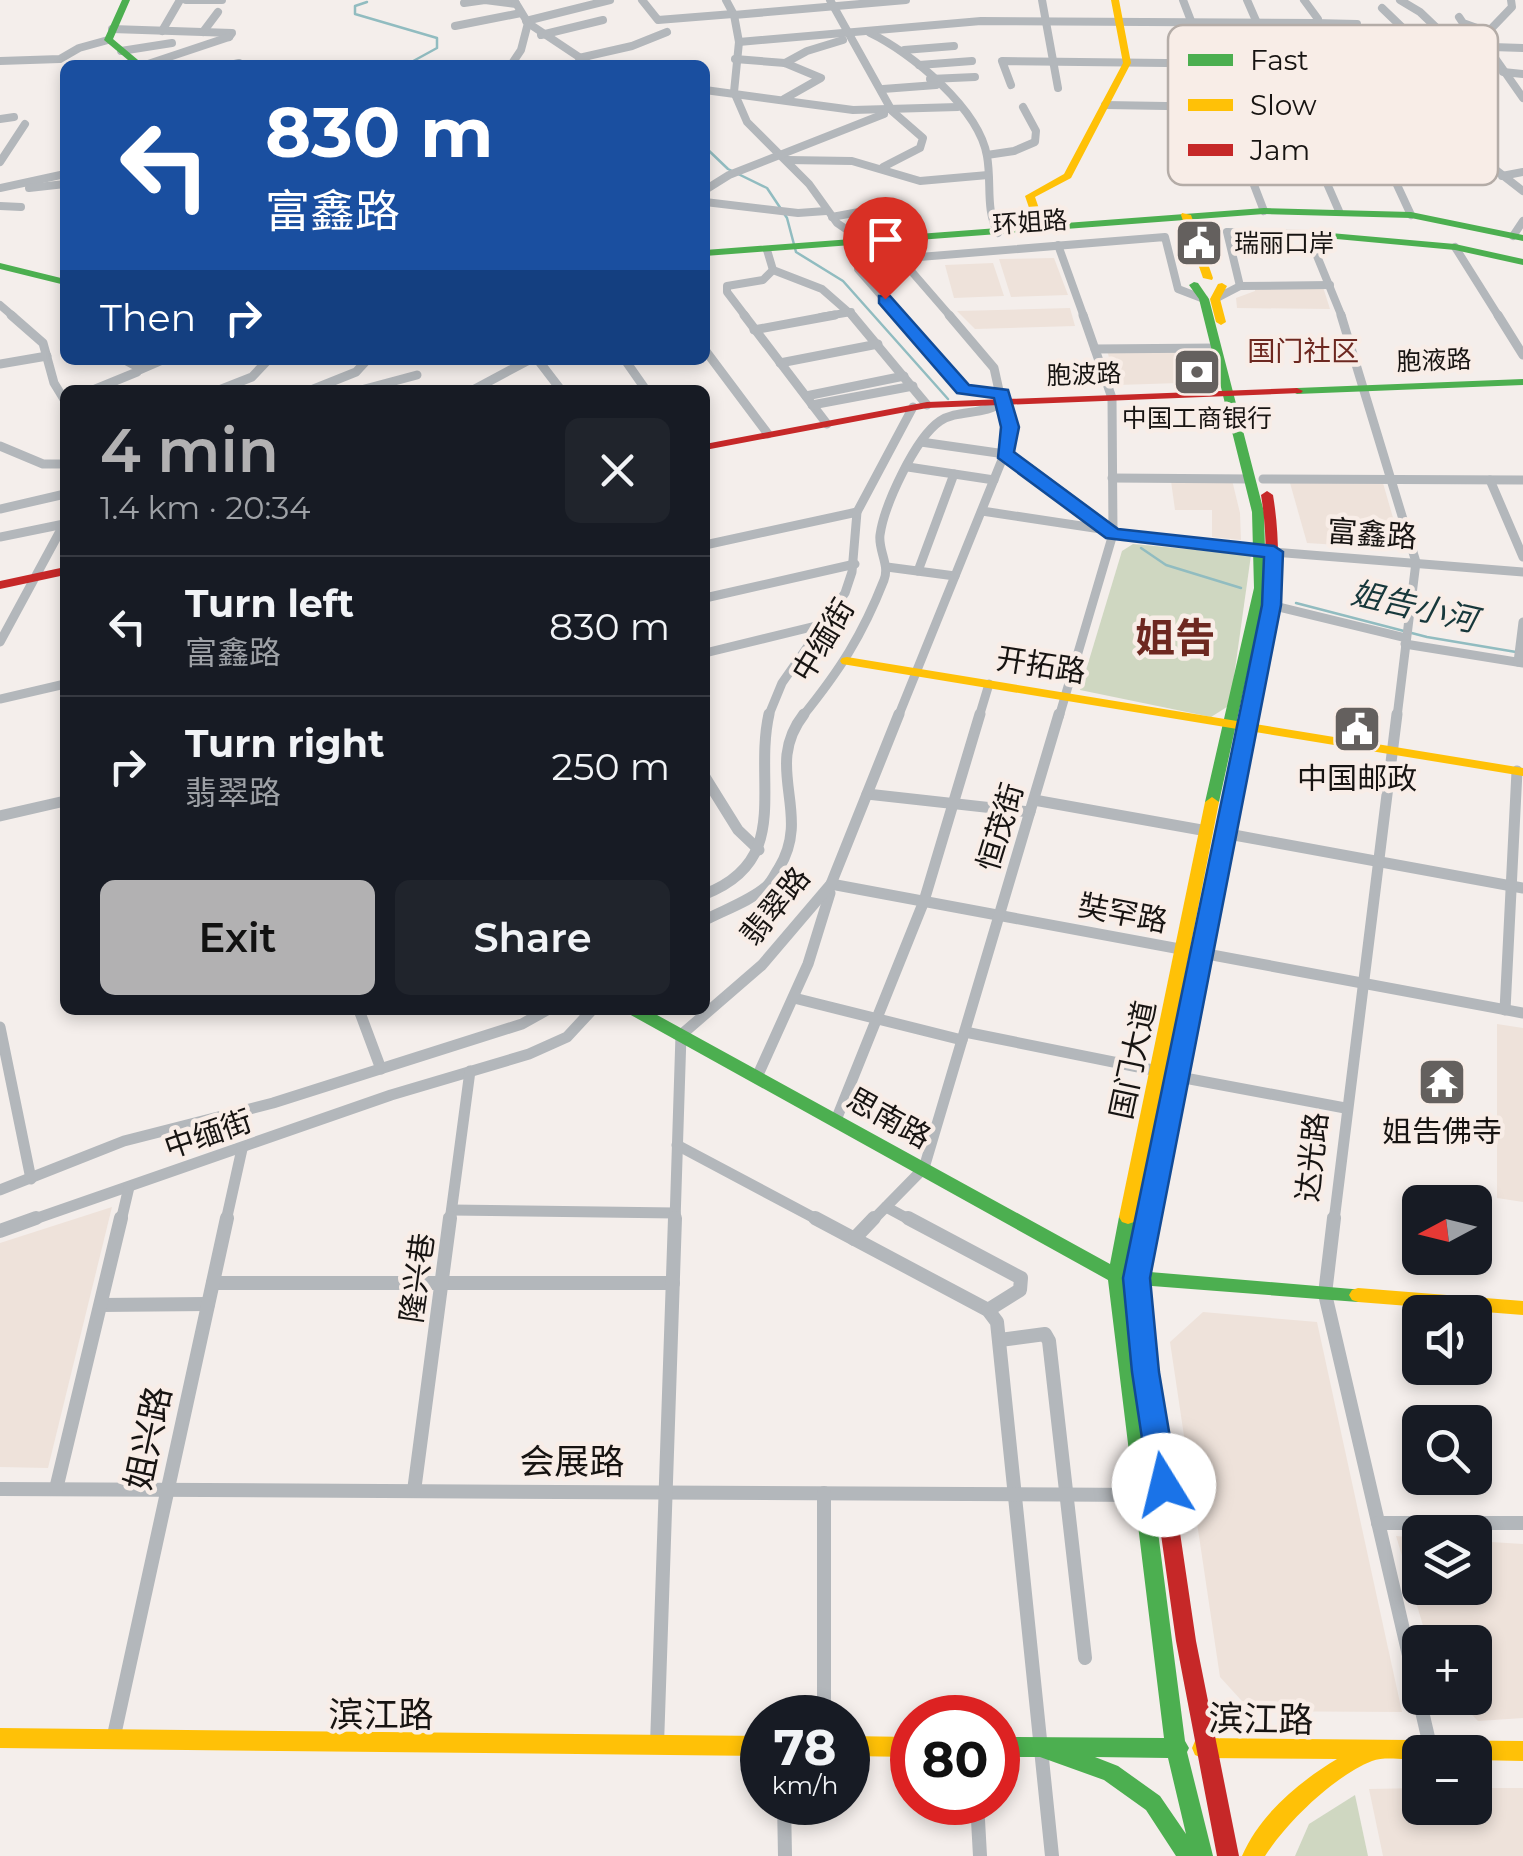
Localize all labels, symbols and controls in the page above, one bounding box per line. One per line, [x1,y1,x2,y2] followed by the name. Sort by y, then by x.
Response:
[1168,25,1498,185] legend
[1250,43,1309,77] text: Fast
[1250,88,1317,122] text: Slow
[265,89,493,175] text: 830 m
[100,100,230,230] icon: left
[1249,133,1310,167] text: Jam
[265,183,400,238] text: 富鑫路
[843,197,928,300] pin
[992,204,1068,240] street label: 环姐路
[858,212,913,267] icon: arrive
[1173,217,1225,269] public building icon: 瑞丽口岸
[1234,228,1334,258] place label: 瑞丽口岸
[216,290,271,345] icon: right
[100,294,196,341] text: Then
[1247,334,1359,368] district label: 国门社区
[1396,344,1472,376] street label: 胞液路
[1171,346,1223,398] bank icon: 中国工商银行
[1046,358,1122,390] street label: 胞波路
[1122,403,1272,433] place label: 中国工商银行
[100,414,279,487] text: 4 min
[565,418,670,523] button: close
[100,488,310,527] text: 1.4 km · 20:34
[1326,512,1418,556] street label: 富鑫路
[1347,573,1487,641] water label: 姐告小河
[185,580,354,627] text: Turn left
[784,592,862,688] street label: 中缅街
[100,599,155,654] icon: left
[549,603,670,650] text: 830 m
[1135,613,1215,662] district label: 姐告
[185,633,281,672] text: 富鑫路
[994,640,1088,690] street label: 开拓路
[1331,703,1383,755] public building icon: 中国邮政
[185,720,384,767] text: Turn right
[100,739,155,794] icon: right
[551,743,670,790] text: 250 m
[1297,760,1417,797] place label: 中国邮政
[185,773,281,812] text: 翡翠路
[969,779,1031,875] street label: 恒茂街
[732,859,818,953] street label: 翡翠路
[100,880,375,995] button: Exit
[395,880,670,995] button: Share
[1075,886,1171,940] street label: 奘罕路
[1102,997,1164,1123] street label: 国门大道
[1416,1056,1468,1108] temple icon: 姐告佛寺
[841,1080,937,1156] street label: 思南路
[159,1102,257,1166] street label: 中缅街
[1289,1110,1335,1204] street label: 达光路
[1382,1113,1502,1150] place label: 姐告佛寺
[1402,1185,1492,1275] north arrow
[1402,1185,1492,1825] map controls
[392,1231,442,1325] street label: 隆兴巷
[1402,1295,1492,1385] button: sound
[116,1382,180,1494] street label: 姐兴路
[1402,1405,1492,1495] button: search
[1112,1433,1216,1537] position arrow
[519,1440,625,1483] street label: 会展路
[1402,1515,1492,1605] button: layers
[1402,1625,1492,1715] button: +
[328,1693,434,1736] street label: 滨江路
[890,1695,1020,1825] speed limit sign: 80
[1208,1697,1314,1741] street label: 滨江路
[773,1717,837,1778] text: 78
[1402,1735,1492,1825] button: −
[772,1770,838,1800] text: km/h

